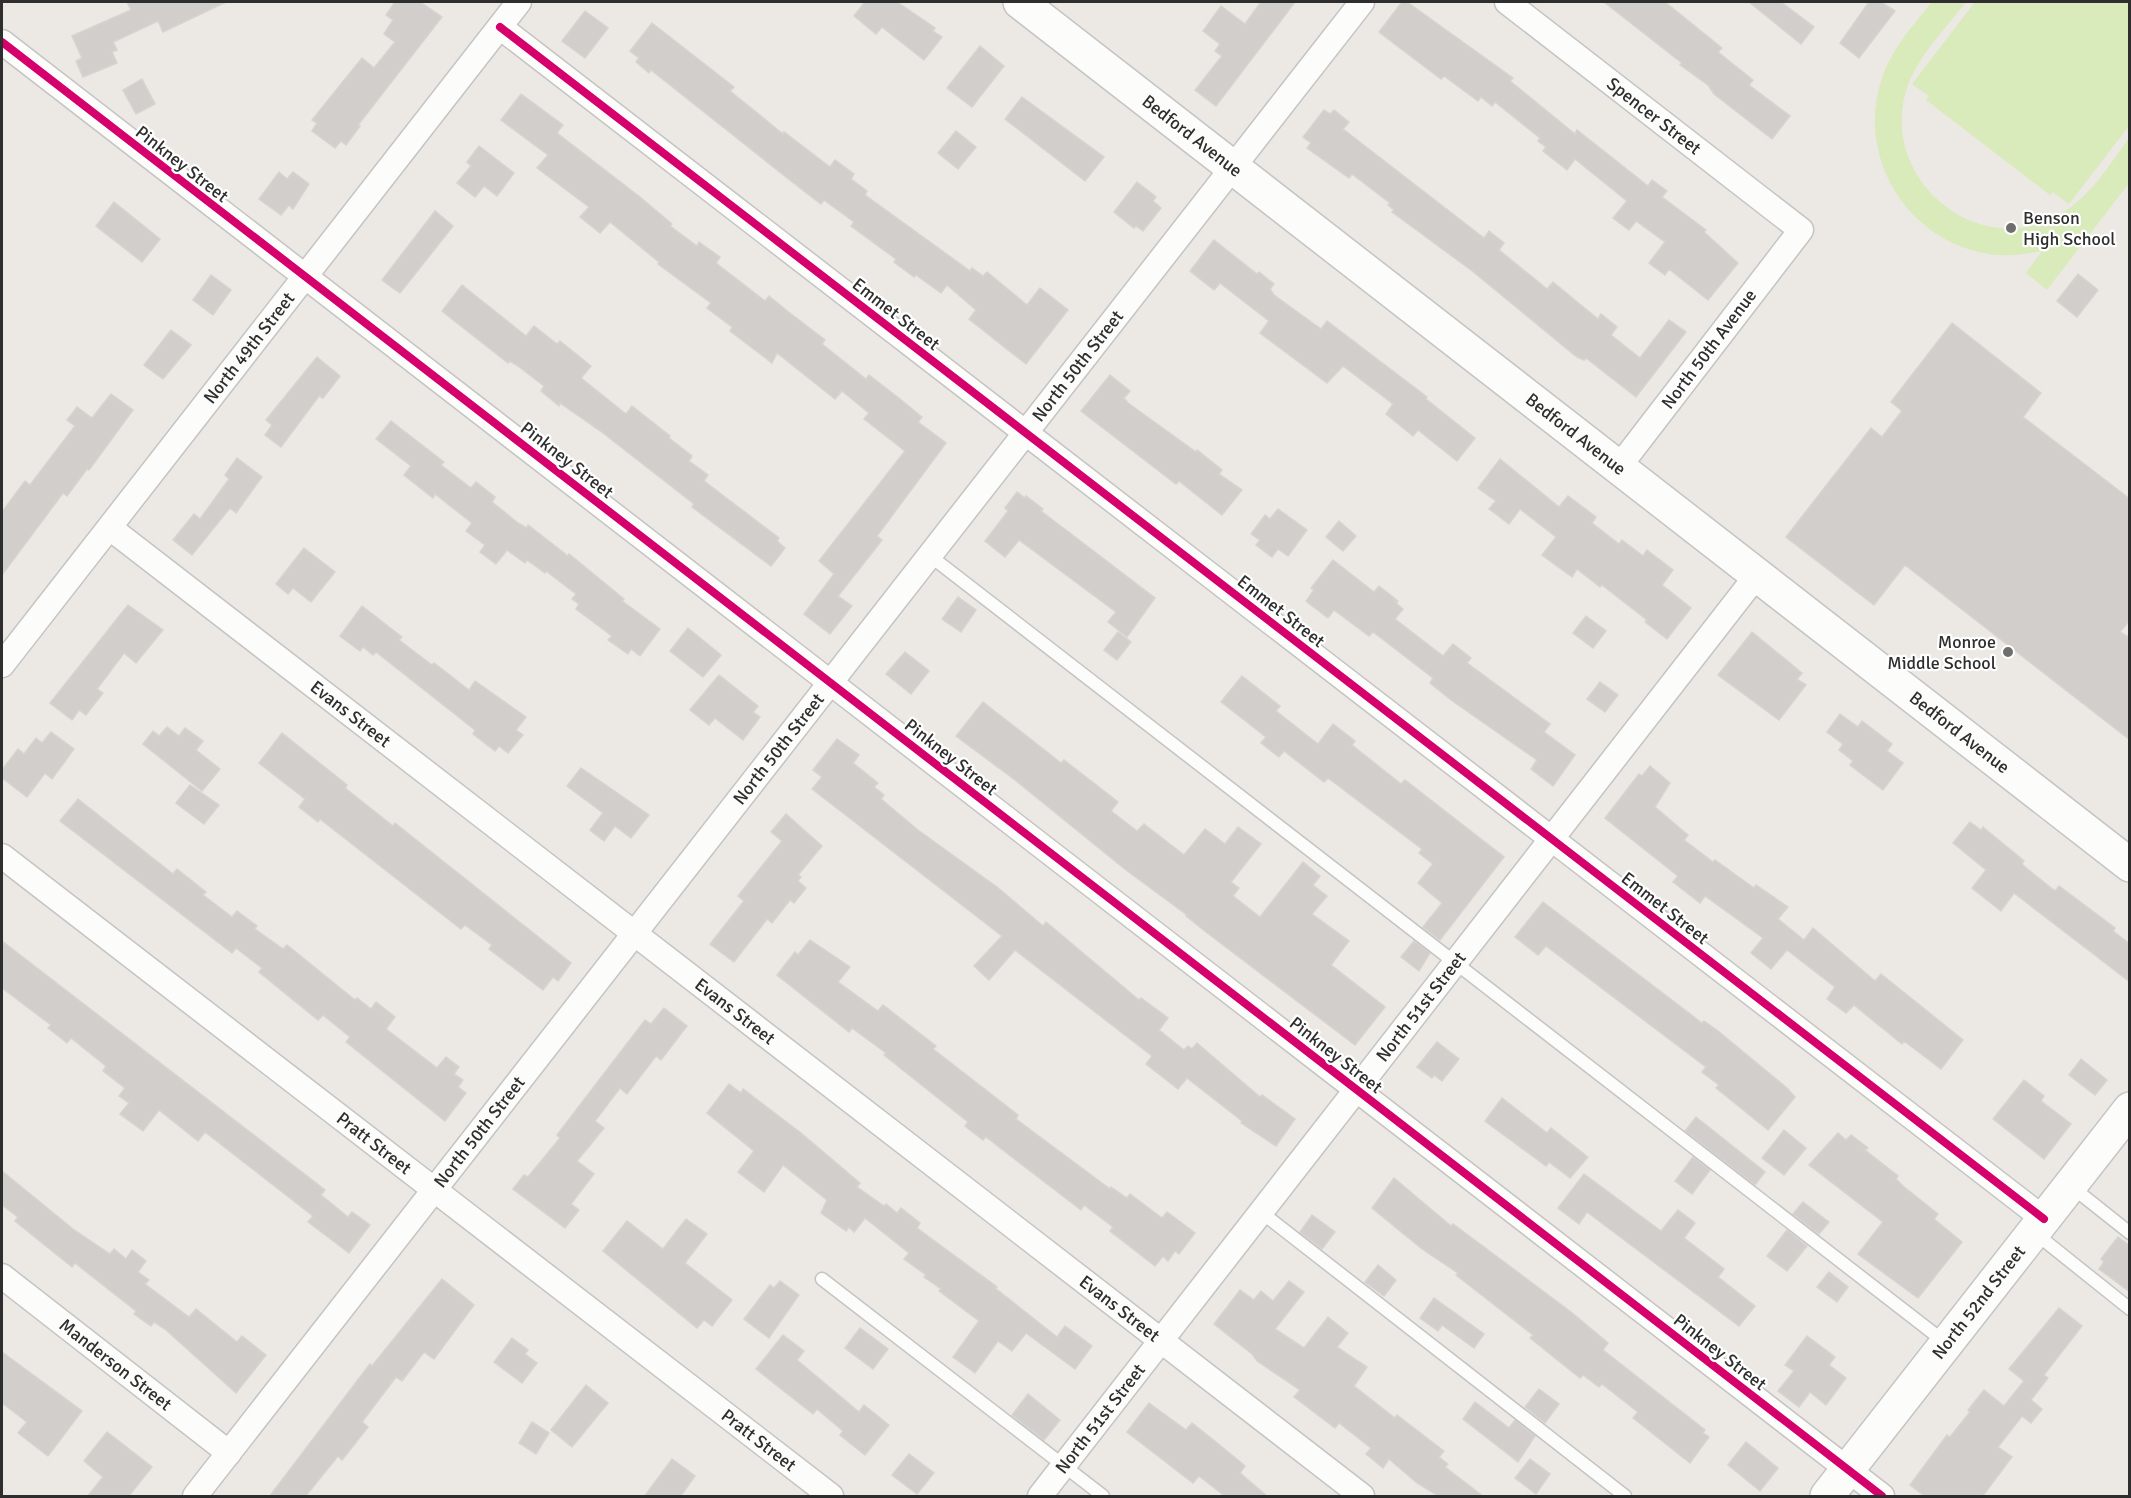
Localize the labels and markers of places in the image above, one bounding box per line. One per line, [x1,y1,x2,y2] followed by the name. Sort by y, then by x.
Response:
[2023,207,2116,250] place label: Benson High School
[2004,221,2018,235] marker: Benson High School
[1887,631,1996,674] place label: Monroe Middle School
[2001,645,2015,659] marker: Monroe Middle School

